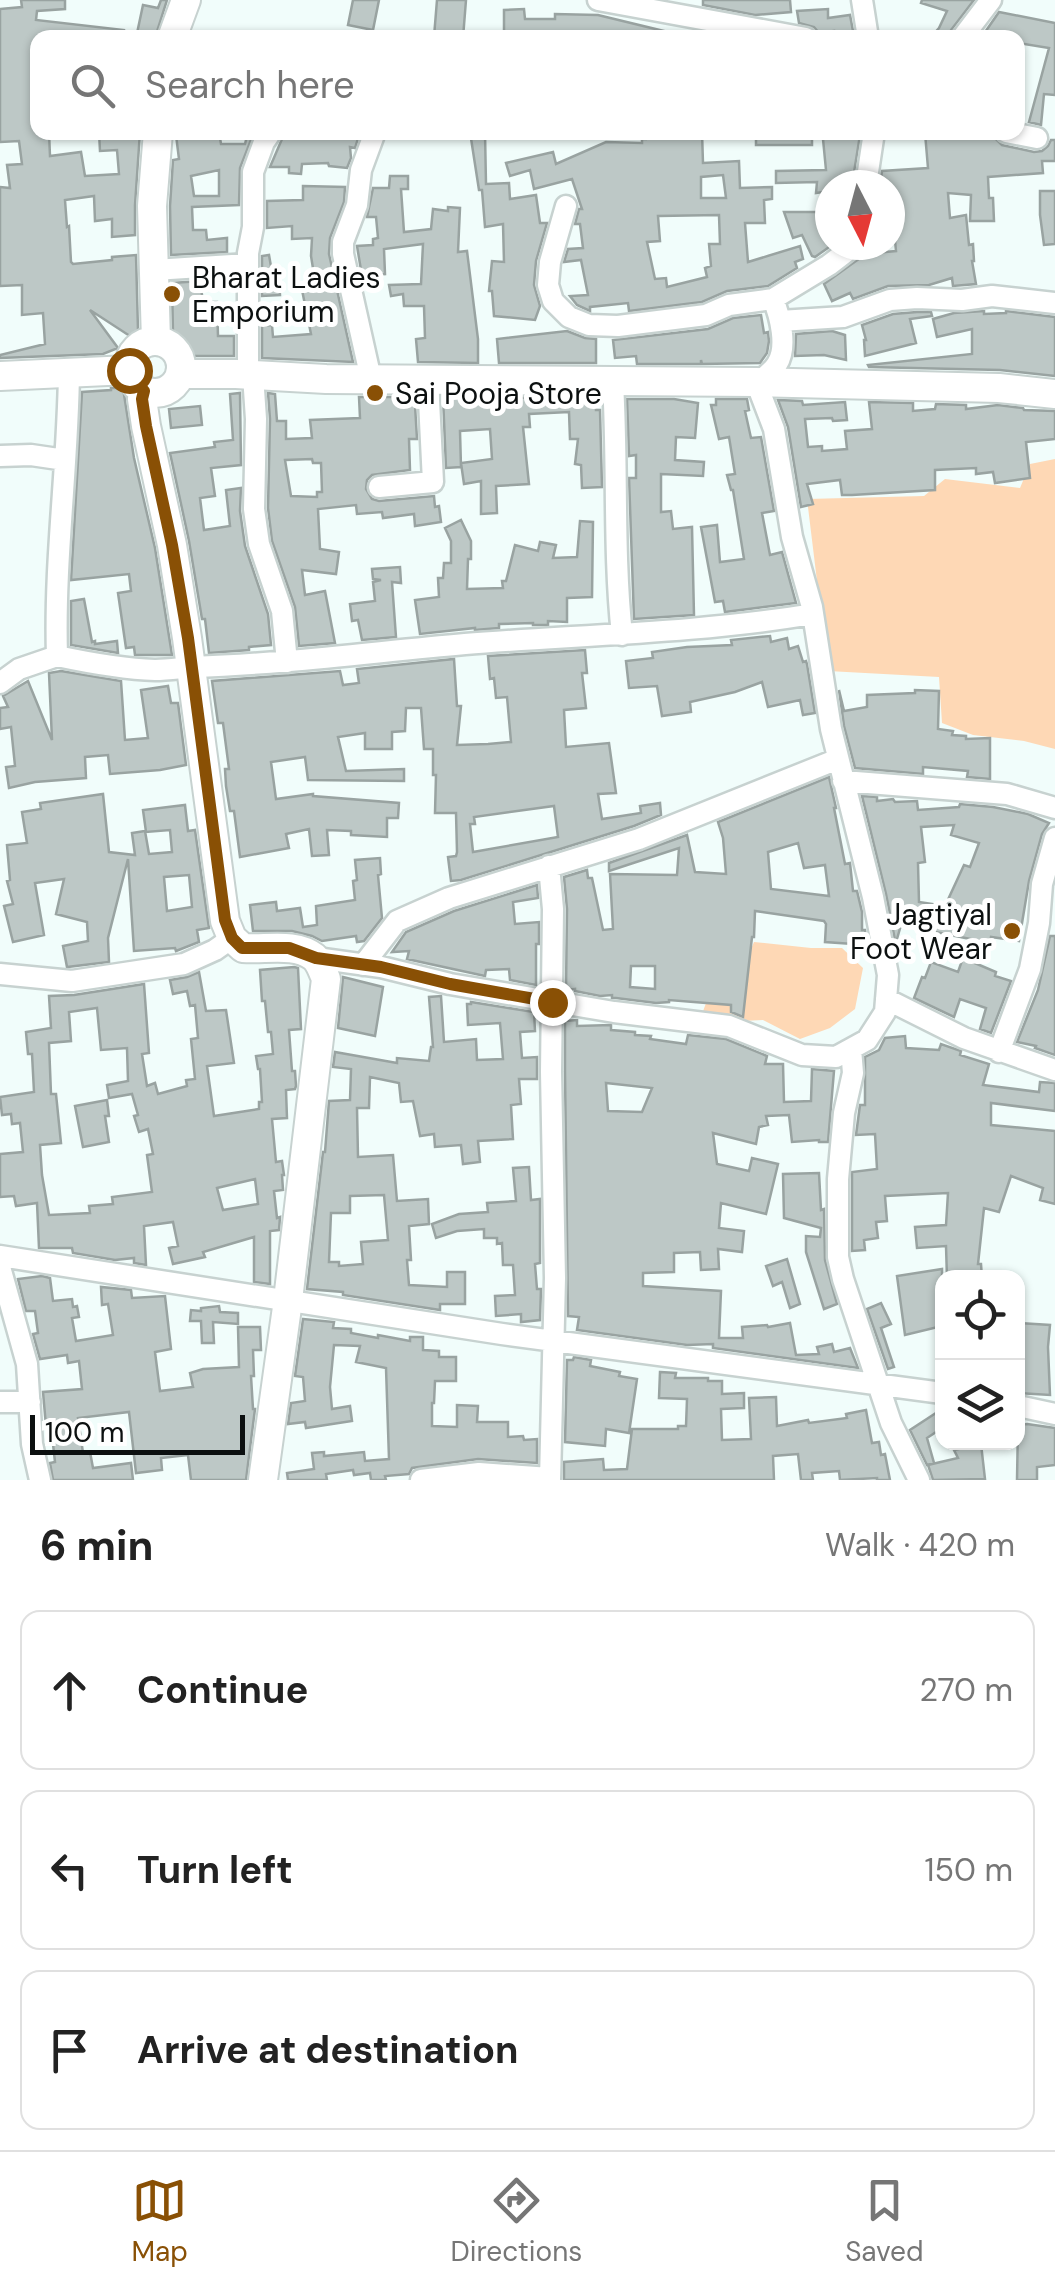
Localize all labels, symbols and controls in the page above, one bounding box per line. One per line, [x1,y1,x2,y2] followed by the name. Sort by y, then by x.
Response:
[30,30,1025,140] search box
[65,58,120,113] icon: search
[145,60,355,110] text: Search here
[815,170,905,260] north arrow
[192,258,381,331] place label: Bharat Ladies Emporium
[161,283,183,305] marker: Bharat Ladies Emporium
[107,348,153,394] route start
[395,374,602,413] place label: Sai Pooja Store
[364,382,386,404] marker: Sai Pooja Store
[850,895,992,968] place label: Jagtiyal Foot Wear
[1001,920,1023,942] marker: Jagtiyal Foot Wear
[530,980,576,1026] route end
[935,1270,1025,1450] map controls
[935,1270,1025,1360] button: locate
[935,1360,1025,1450] button: layers
[30,1410,245,1454] scale bar
[45,1414,124,1451] text: 100 m
[40,1518,153,1573] text: 6 min
[825,1524,1015,1566] text: Walk · 420 m
[42,1663,97,1718] icon: ahead
[137,1665,308,1715] text: Continue
[920,1669,1013,1711] text: 270 m
[42,1843,97,1898] icon: left
[137,1845,293,1895] text: Turn left
[925,1849,1013,1891] text: 150 m
[42,2023,97,2078] icon: arrive
[137,2025,519,2075] text: Arrive at destination
[131,2173,188,2270] tab: Map
[451,2173,582,2270] tab: Directions
[845,2173,924,2270] tab: Saved

